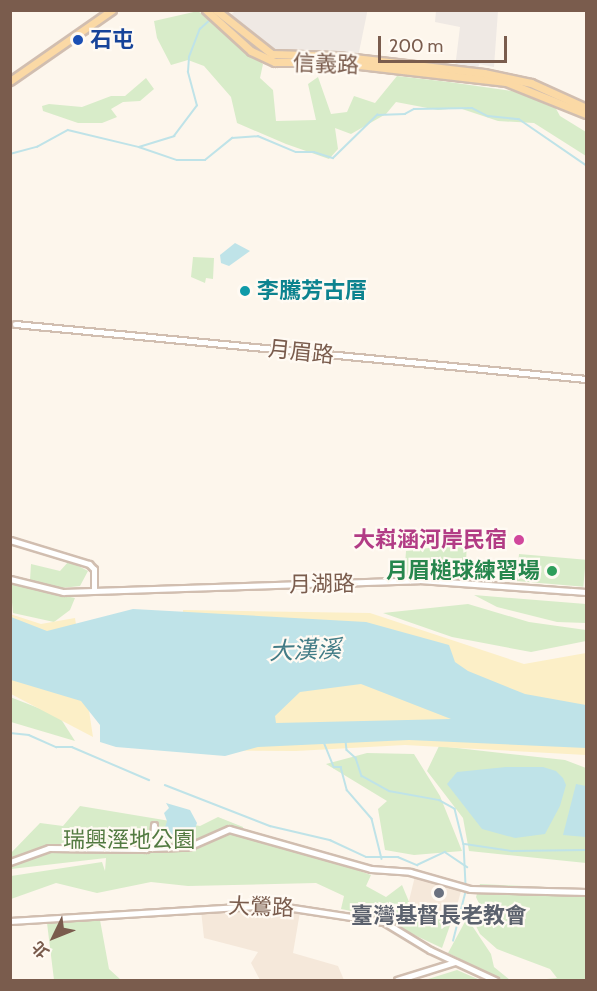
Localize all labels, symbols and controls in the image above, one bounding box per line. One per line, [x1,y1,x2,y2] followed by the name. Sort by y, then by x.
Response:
[381,24,510,62] scale bar
[90,27,134,53] place label: 石屯
[71,33,85,47] marker: 石屯
[389,35,443,57] text: 200 m
[293,50,359,78] street label: 信義路
[257,278,367,304] place label: 李騰芳古厝
[238,284,252,298] marker: 李騰芳古厝
[267,335,335,369] street label: 月眉路
[353,527,507,553] place label: 大嵙涵河岸民宿
[512,533,526,547] marker: 大嵙涵河岸民宿
[386,558,540,584] place label: 月眉槌球練習場
[545,564,559,578] marker: 月眉槌球練習場
[289,570,355,598] street label: 月湖路
[269,634,341,666] water label: 大漢溪
[63,827,195,853] park label: 瑞興溼地公園
[432,886,446,900] marker: 臺灣基督長老教會
[228,893,294,921] street label: 大鶯路
[351,903,527,929] place label: 臺灣基督長老教會
[24,907,84,967] north arrow
[28,937,53,962] text: 北

